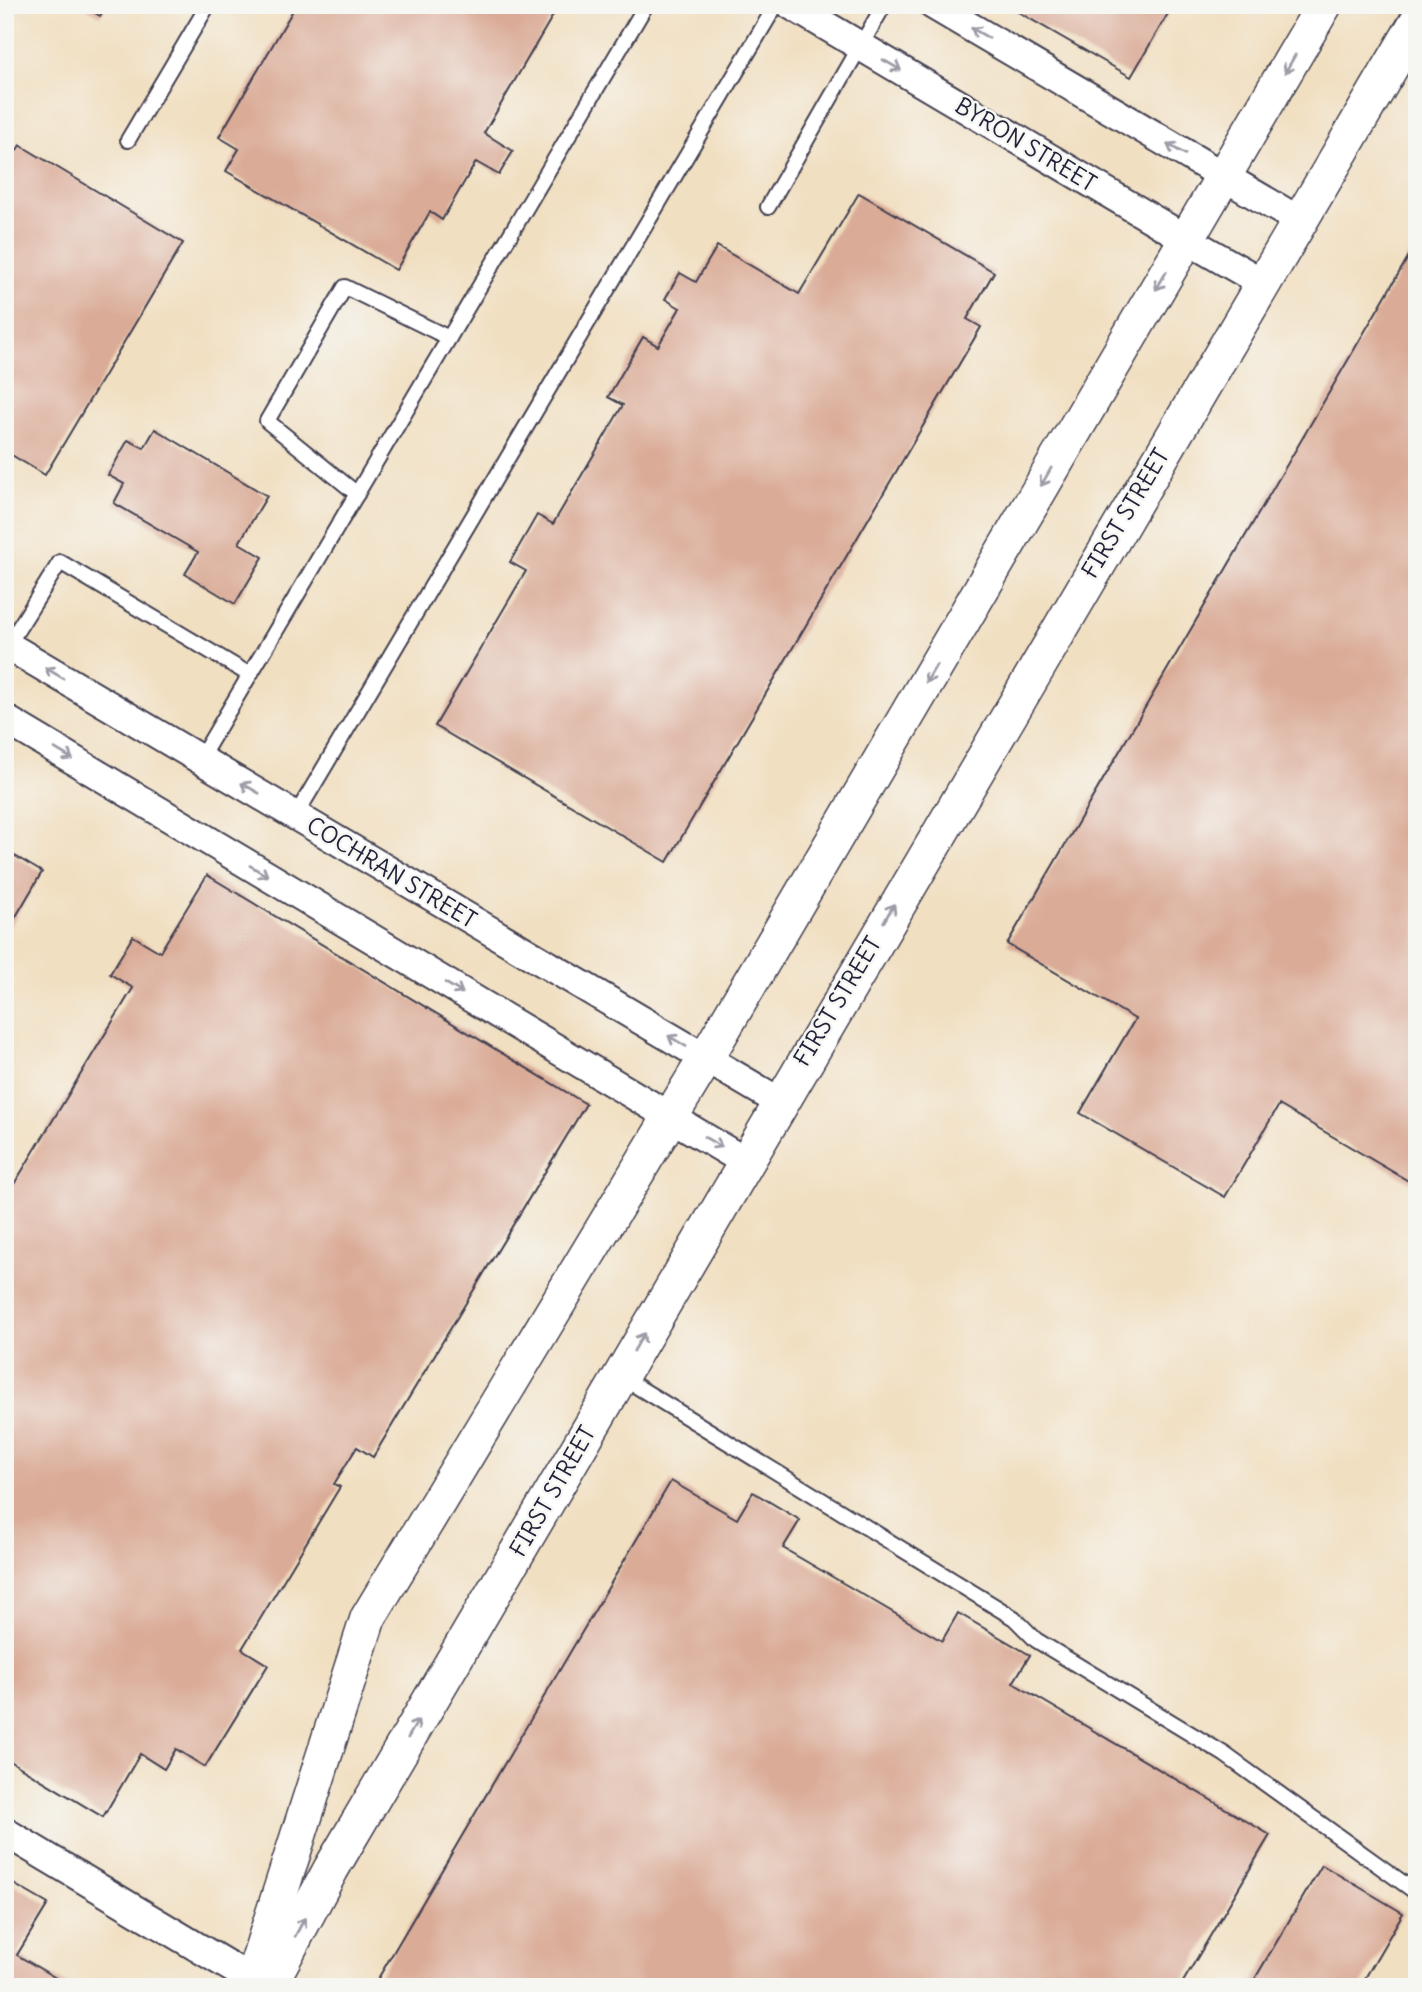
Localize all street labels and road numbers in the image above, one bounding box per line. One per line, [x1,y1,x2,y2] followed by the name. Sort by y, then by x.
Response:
[950,90,1102,198] street label: BYRON STREET
[1075,443,1175,583] street label: FIRST STREET
[302,810,482,934] street label: COCHRAN STREET
[787,931,887,1071] street label: FIRST STREET
[503,1420,601,1562] street label: FIRST STREET

